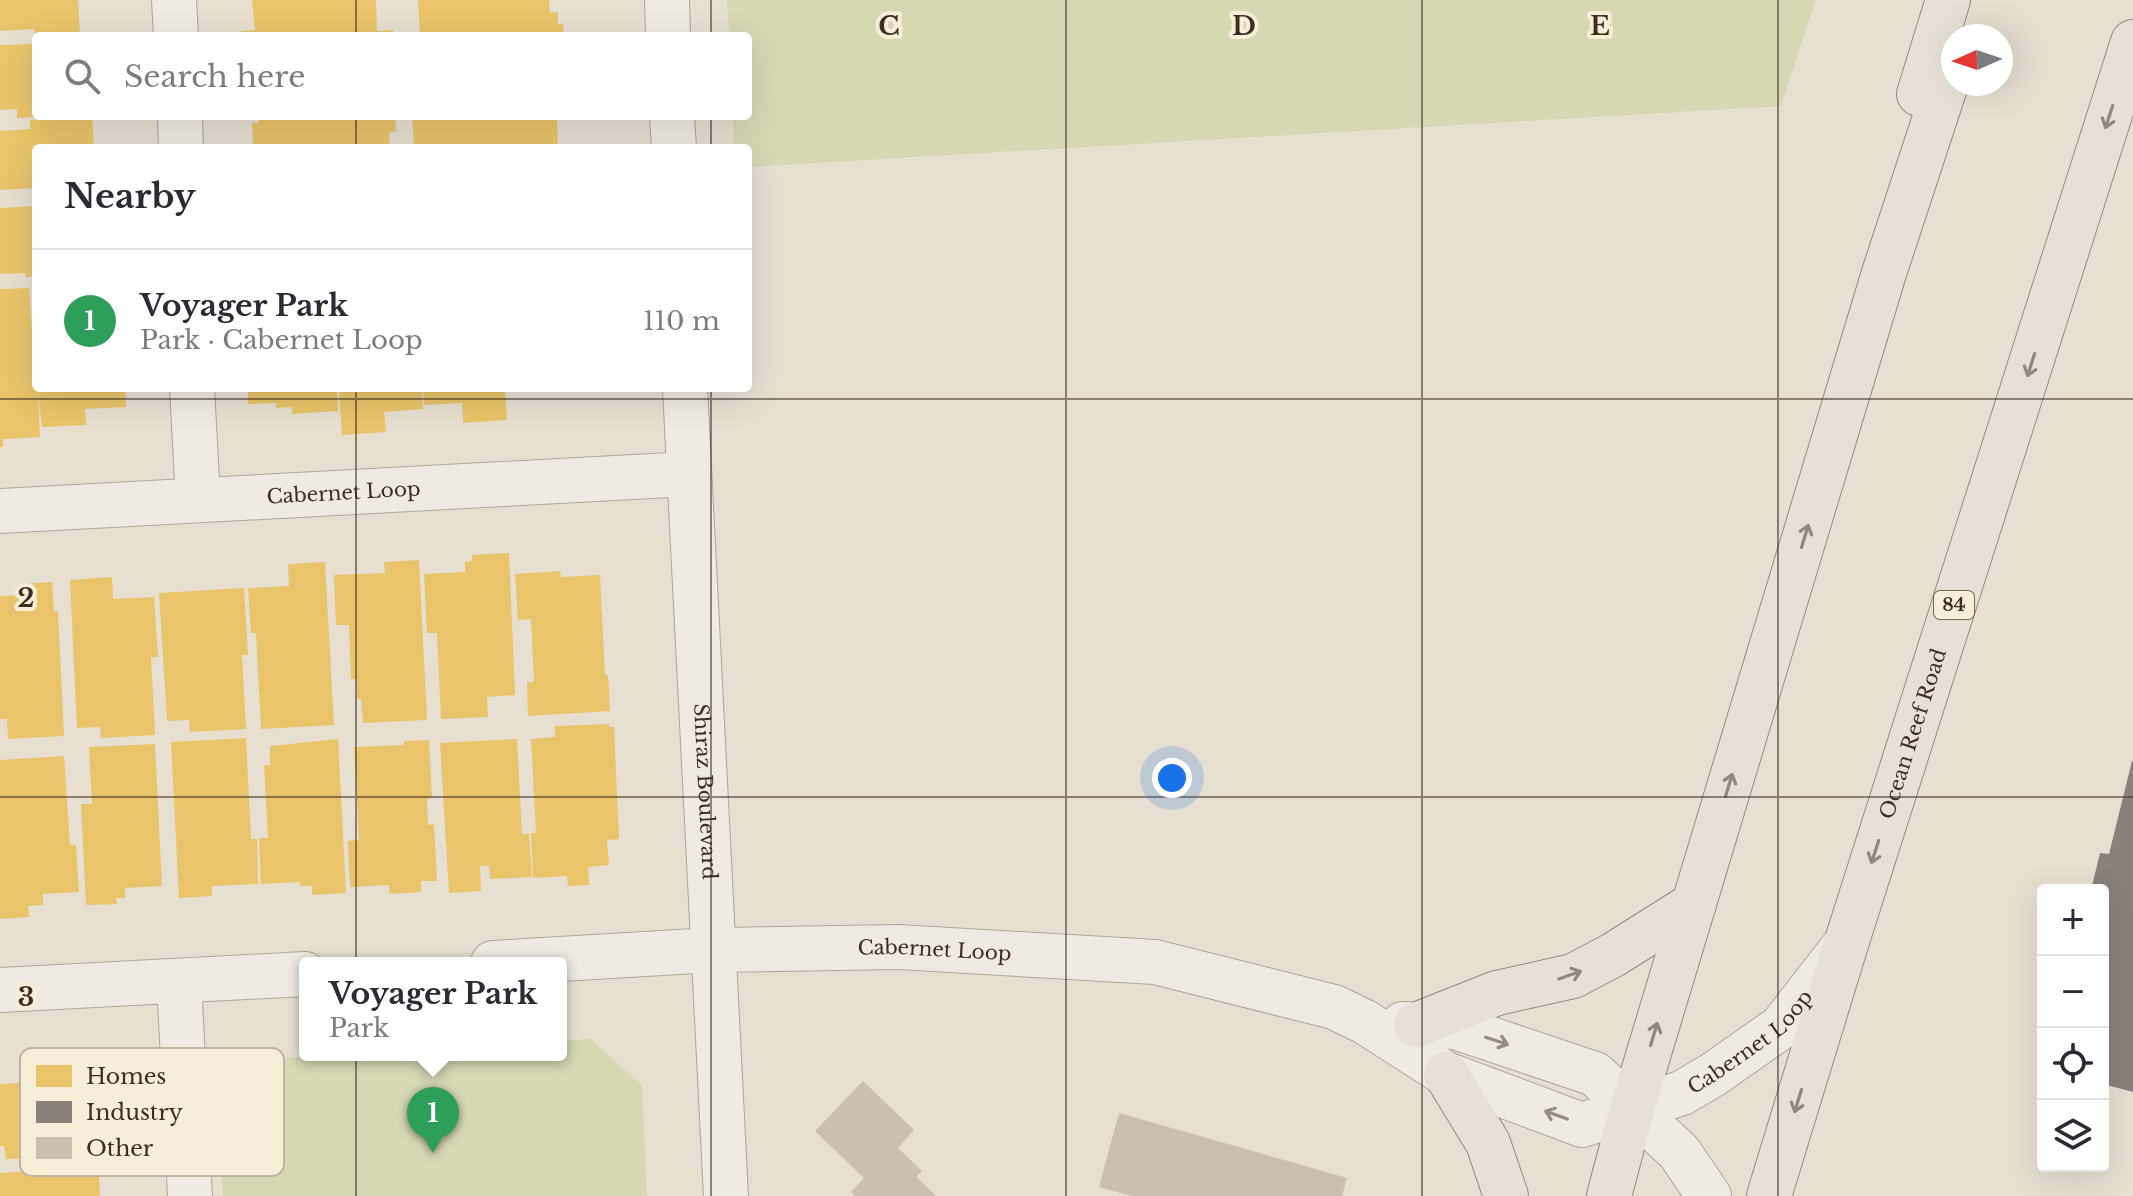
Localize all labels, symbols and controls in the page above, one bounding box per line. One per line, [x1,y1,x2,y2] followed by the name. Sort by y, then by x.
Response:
[878,10,900,42] text: C
[1232,10,1256,42] text: D
[1590,10,1610,42] text: E
[1941,24,2013,96] north arrow
[32,32,752,120] search box
[60,54,104,98] icon: search
[124,58,305,95] text: Search here
[2101,104,2116,129] one-way arrow
[64,175,196,217] text: Nearby
[140,287,348,324] text: Voyager Park
[84,305,96,337] text: 1
[643,305,720,337] text: 110 m
[140,324,423,356] text: Park · Cabernet Loop
[2022,352,2037,377] one-way arrow
[266,476,421,509] street label: Cabernet Loop
[1798,524,1813,549] one-way arrow
[18,582,34,614] text: 2
[1934,591,1974,619] road number: 84
[1875,646,1951,822] street label: Ocean Reef Road
[689,703,722,880] street label: Shiraz Boulevard
[1152,758,1192,798] your location
[1723,773,1738,798] one-way arrow
[1867,840,1882,865] one-way arrow
[2037,884,2109,1172] map controls
[2037,884,2109,956] button: +
[857,935,1012,966] street label: Cabernet Loop
[2037,956,2109,1028] button: −
[299,957,567,1061] popup
[1557,967,1582,982] one-way arrow
[329,975,537,1012] text: Voyager Park
[18,981,34,1013] text: 3
[1683,985,1817,1099] street label: Cabernet Loop
[329,1012,389,1044] text: Park
[1648,1022,1662,1047] one-way arrow
[2037,1028,2109,1100] button: locate
[1484,1034,1509,1049] one-way arrow
[20,1048,284,1176] legend
[86,1063,166,1090] text: Homes
[407,1087,459,1153] pin: 1
[1790,1087,1805,1113] one-way arrow
[86,1099,183,1126] text: Industry
[2037,1100,2109,1172] button: layers
[1544,1107,1569,1122] one-way arrow
[86,1135,154,1162] text: Other

